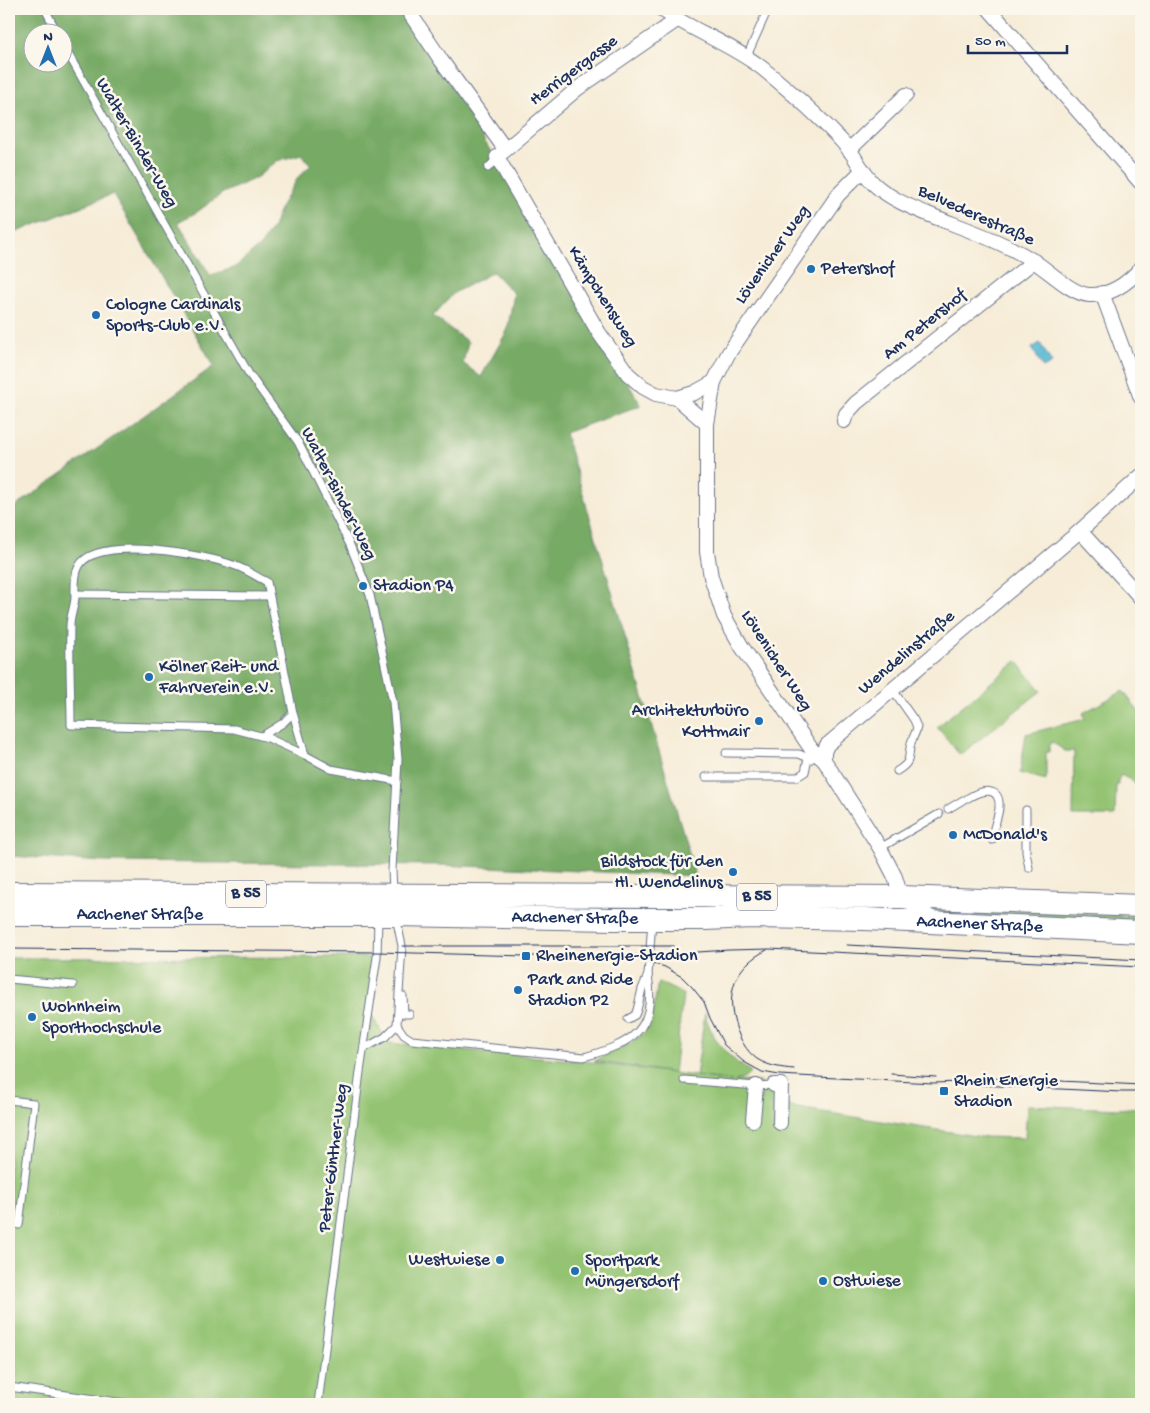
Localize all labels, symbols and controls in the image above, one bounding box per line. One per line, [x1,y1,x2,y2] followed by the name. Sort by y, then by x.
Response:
[22,22,72,72] north arrow
[968,22,1066,54] scale bar
[43,29,53,46] text: N
[526,31,623,111] street label: Herrigergasse
[975,33,1006,51] text: 50 m
[90,74,182,212] street label: Walter-Binder-Weg
[913,180,1038,251] street label: Belvederestraße
[731,201,815,309] street label: Lövenicher Weg
[563,243,641,351] street label: Kämpchensweg
[820,259,896,280] place label: Petershof
[805,263,817,275] marker: Petershof
[879,284,972,365] street label: Am Petershof
[106,295,242,337] place label: Cologne Cardinals Sports-Club e.V.
[90,309,102,321] marker: Cologne Cardinals Sports-Club e.V.
[295,424,381,564] street label: Walter-Binder-Weg
[373,576,454,597] place label: Stadion P4
[357,580,369,592] marker: Stadion P4
[854,606,960,700] street label: Wendelinstraße
[736,607,816,715] street label: Lövenicher Weg
[158,657,280,699] place label: Kölner Reit- und Fahrverein e.V.
[143,671,155,683] marker: Kölner Reit- und Fahrverein e.V.
[632,701,751,743] place label: Architekturbüro Kottmair
[753,715,765,727] marker: Architekturbüro Kottmair
[963,825,1048,846] place label: McDonald's
[947,829,959,841] marker: McDonald's
[600,852,724,894] place label: Bildstock für den Hl. Wendelinus
[727,866,739,878] marker: Bildstock für den Hl. Wendelinus
[226,881,266,908] road number: B 55
[737,884,777,910] road number: B 55
[77,905,204,926] street label: Aachener Straße
[512,907,639,930] street label: Aachener Straße
[916,911,1044,938] street label: Aachener Straße
[536,946,698,967] place label: Rheinenergie-Stadion
[520,950,532,962] marker: Rheinenergie-Stadion
[527,970,634,1012] place label: Park and Ride Stadion P2
[512,984,524,996] marker: Park and Ride Stadion P2
[42,997,162,1039] place label: Wohnheim Sporthochschule
[26,1011,38,1023] marker: Wohnheim Sporthochschule
[954,1071,1059,1113] place label: Rhein Energie Stadion
[314,1083,354,1234] street label: Peter-Günther-Weg
[938,1085,950,1097] marker: Rhein Energie Stadion
[408,1250,491,1271] place label: Westwiese
[585,1251,680,1293] place label: Sportpark Müngersdorf
[494,1254,506,1266] marker: Westwiese
[569,1265,581,1277] marker: Sportpark Müngersdorf
[833,1271,902,1292] place label: Ostwiese
[817,1275,829,1287] marker: Ostwiese

